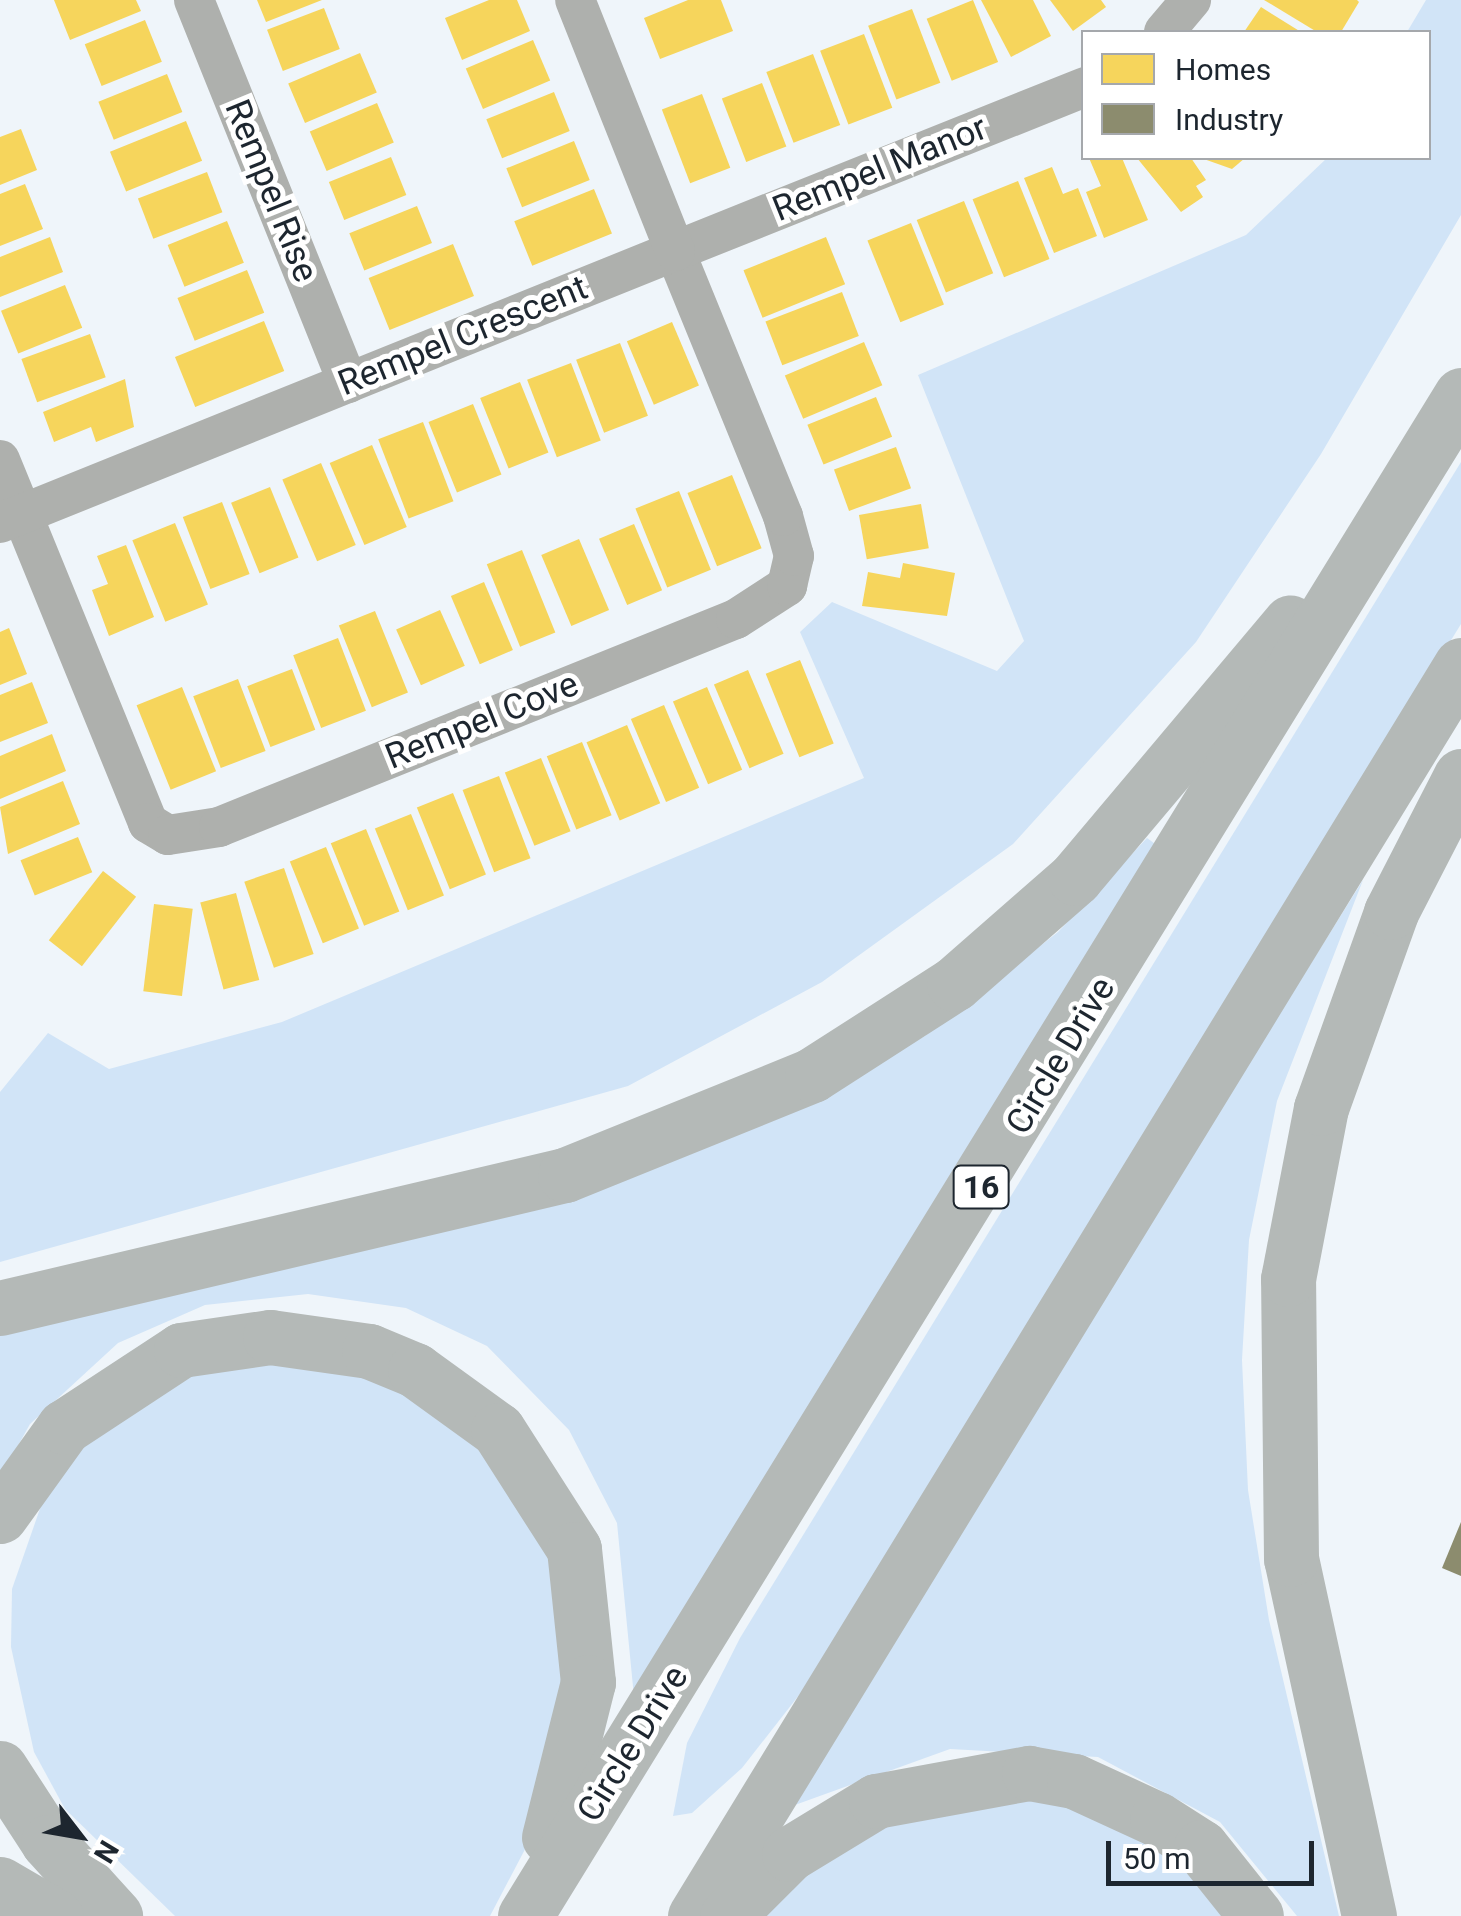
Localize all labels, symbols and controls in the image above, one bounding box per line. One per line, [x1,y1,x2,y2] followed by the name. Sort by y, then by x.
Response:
[1081,30,1431,160] legend
[1175,52,1271,87] text: Homes
[215,94,327,288] street label: Rempel Rise
[1175,102,1283,137] text: Industry
[767,107,993,231] street label: Rempel Manor
[332,267,594,405] street label: Rempel Crescent
[380,663,584,779] street label: Rempel Cove
[998,970,1124,1142] street label: Circle Drive
[951,1160,1011,1214] road number: 16
[569,1658,697,1830] street label: Circle Drive
[30,1786,130,1886] north arrow
[1111,1821,1318,1883] scale bar
[87,1835,125,1869] text: N
[1123,1841,1190,1876] text: 50 m

